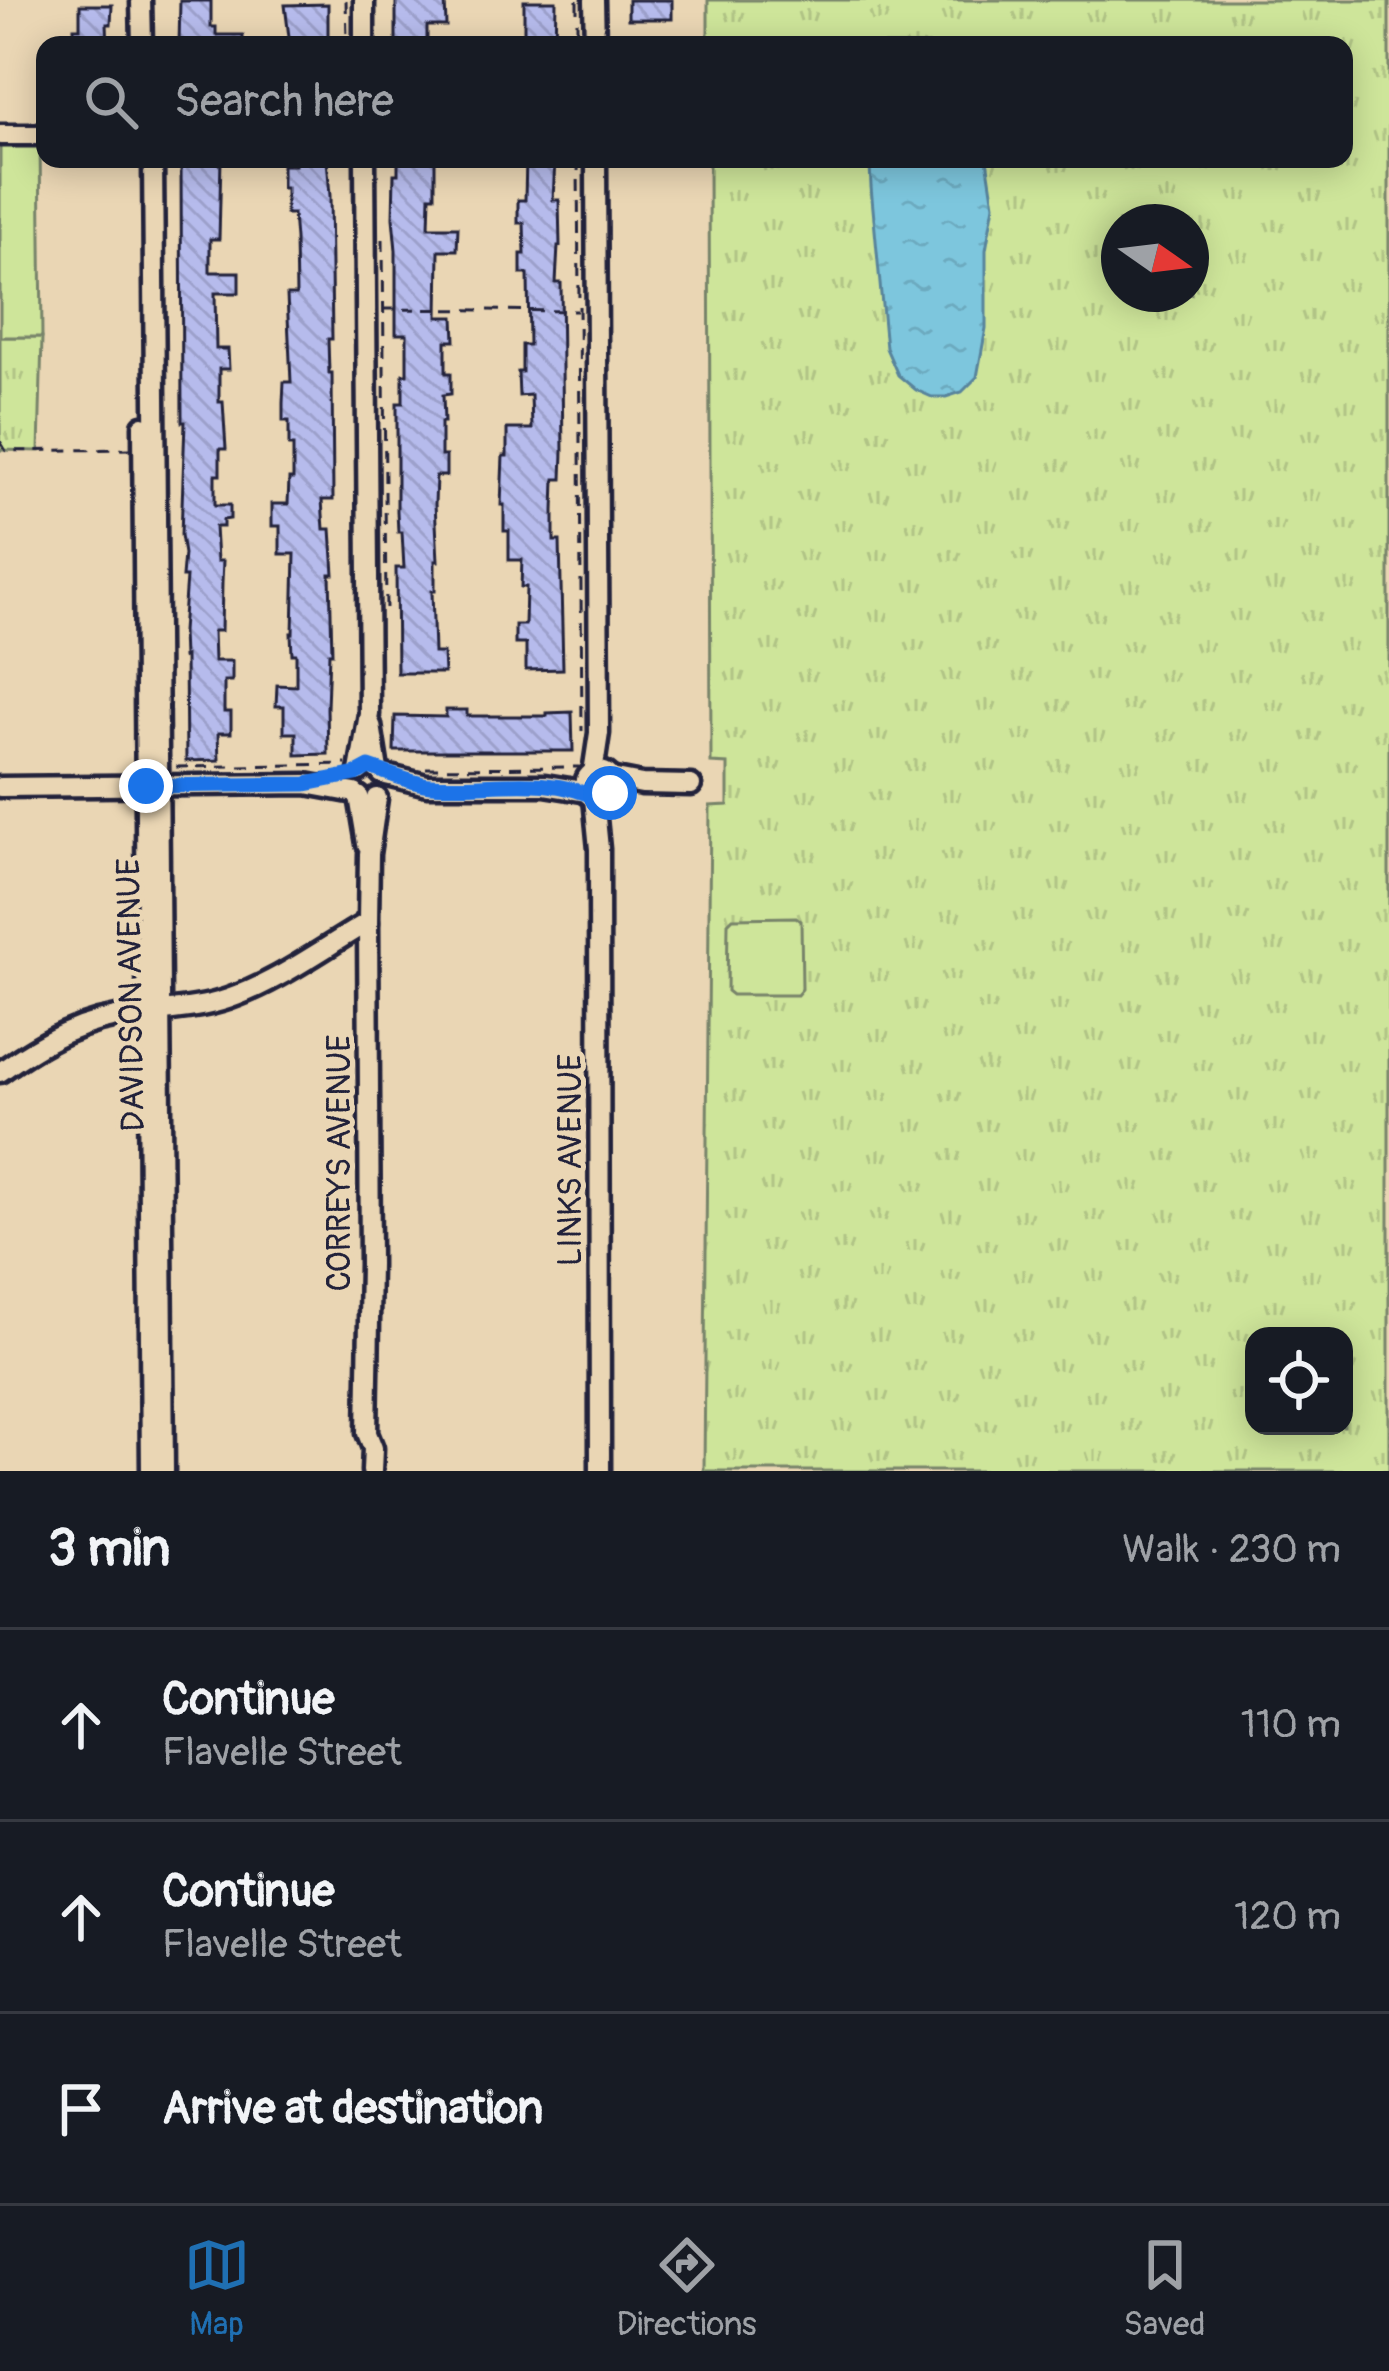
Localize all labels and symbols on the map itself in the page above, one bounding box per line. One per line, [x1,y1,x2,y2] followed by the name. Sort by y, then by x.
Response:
[1101,204,1209,312] north arrow
[119,759,173,813] route end
[583,766,637,820] route start
[108,858,154,1132] street label: DAVIDSON AVENUE
[319,1035,360,1291] street label: CORREYS AVENUE
[550,1054,591,1266] street label: LINKS AVENUE

